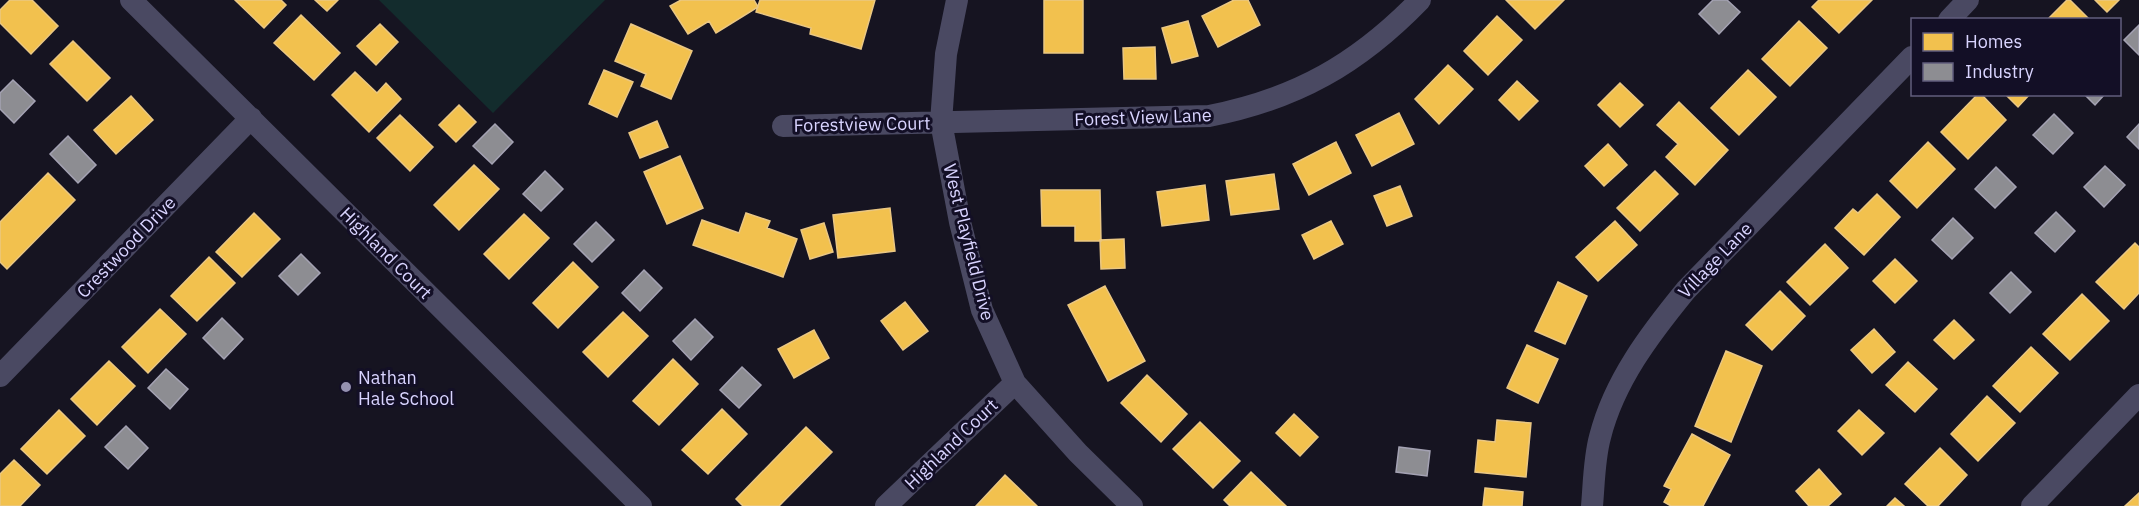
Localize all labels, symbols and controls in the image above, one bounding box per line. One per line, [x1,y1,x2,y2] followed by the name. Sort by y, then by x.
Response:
[1911,18,2121,96] legend
[1965,30,2022,53] text: Homes
[1965,60,2034,83] text: Industry
[1074,103,1212,131] street label: Forest View Lane
[793,111,931,137] street label: Forestview Court
[938,161,1000,323] street label: West Playfield Drive
[72,191,181,303] street label: Crestwood Drive
[335,202,437,304] street label: Highland Court
[1673,217,1757,303] street label: Village Lane
[358,366,454,410] place label: Nathan Hale School
[339,380,353,394] marker: Nathan Hale School
[900,394,1002,494] street label: Highland Court

